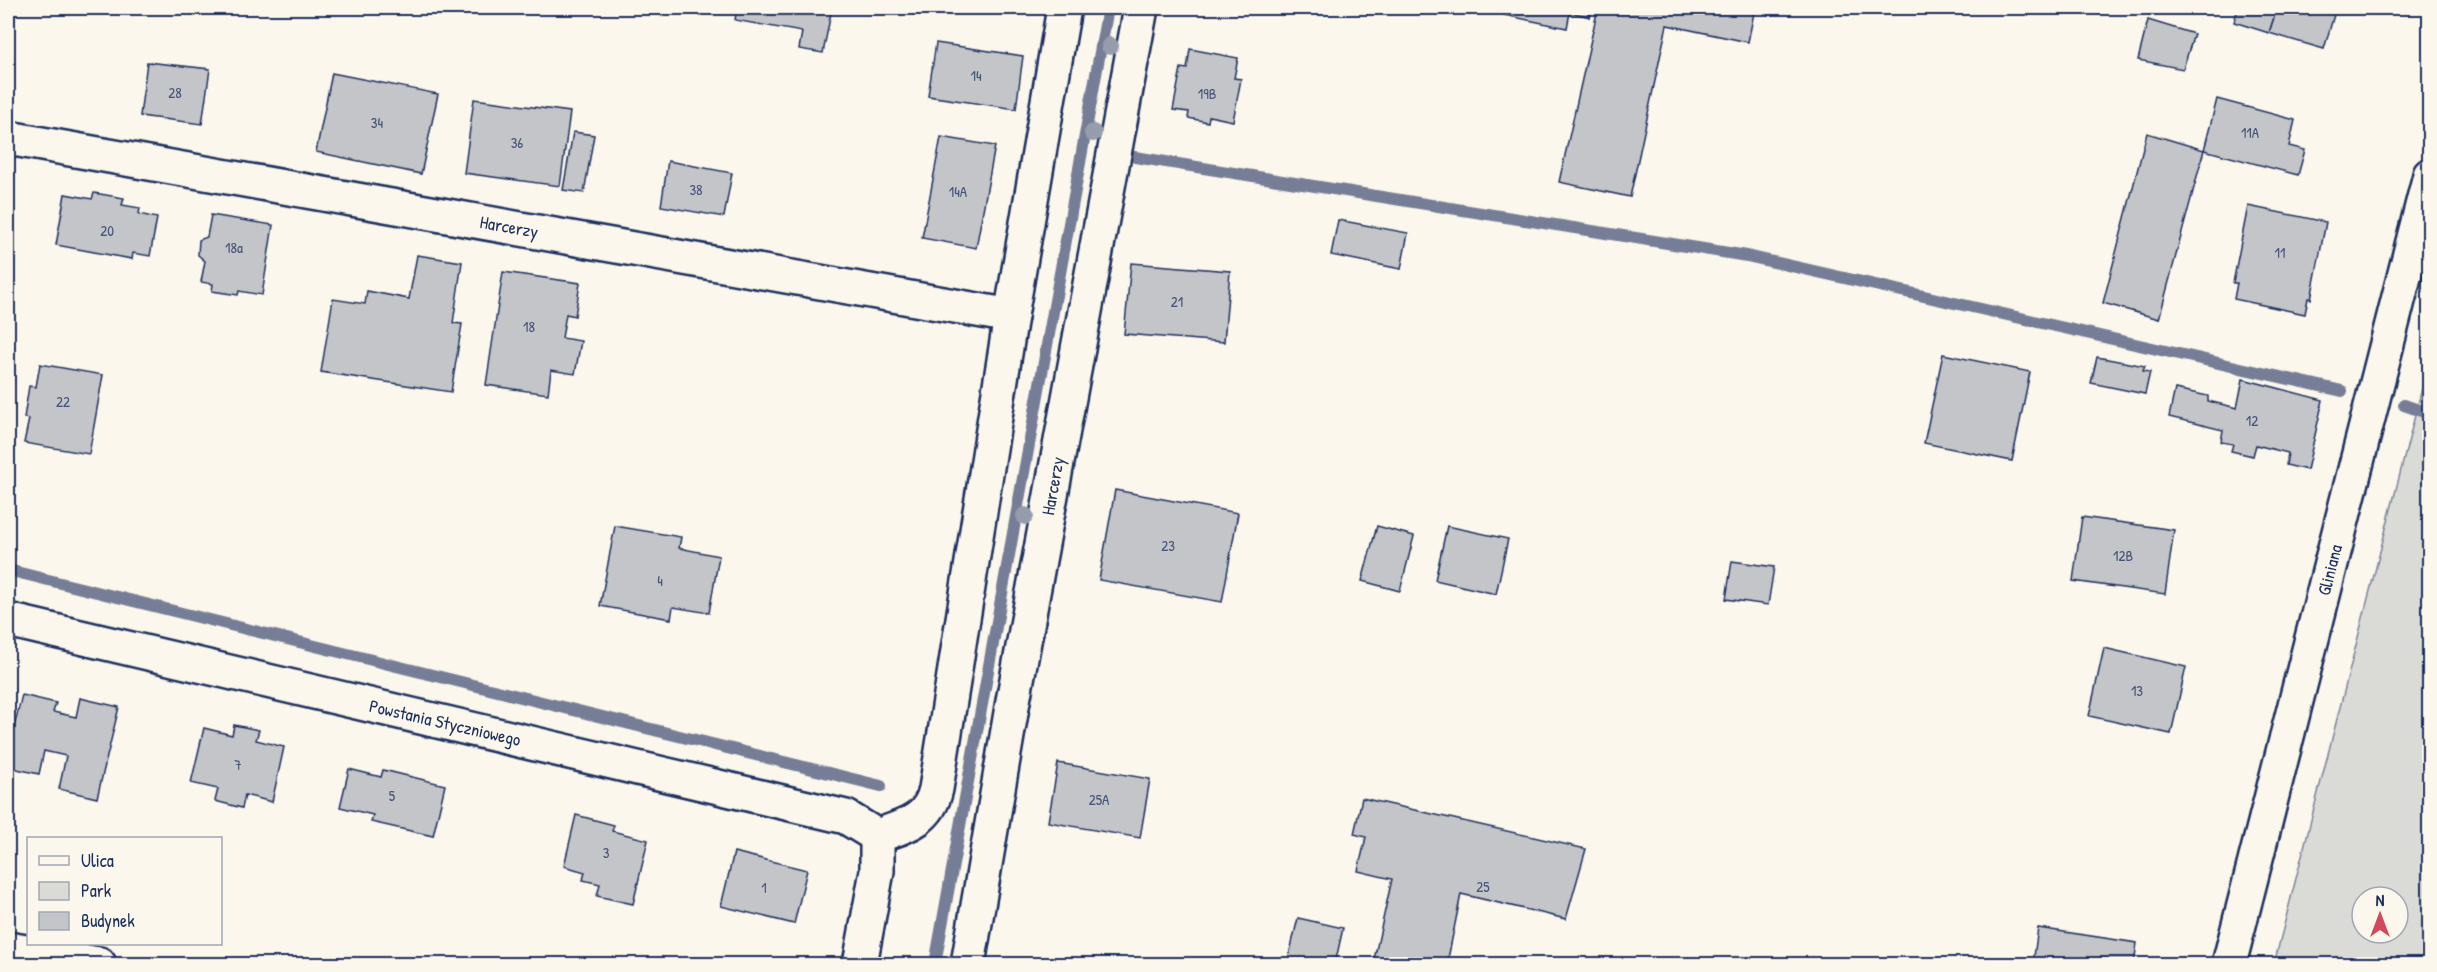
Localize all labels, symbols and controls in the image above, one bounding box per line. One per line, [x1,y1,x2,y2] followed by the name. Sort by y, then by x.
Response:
[970,65,982,86] house number: 14
[168,82,182,103] house number: 28
[1198,83,1216,104] house number: 19B
[371,112,384,133] house number: 34
[2241,122,2260,143] house number: 11A
[511,132,523,153] house number: 36
[689,179,703,200] house number: 38
[949,181,968,202] house number: 14A
[478,209,541,244] street label: Harcerzy
[100,220,114,241] house number: 20
[225,237,243,258] house number: 18a
[2275,242,2285,263] house number: 11
[1171,291,1183,312] house number: 21
[523,316,535,337] house number: 18
[56,391,70,412] house number: 22
[2246,410,2258,431] house number: 12
[1035,454,1070,517] street label: Harcerzy
[1161,535,1175,556] house number: 23
[2311,542,2348,598] street label: Gliniana
[2113,545,2133,566] house number: 12B
[657,570,663,591] house number: 4
[2131,680,2143,701] house number: 13
[367,693,523,752] street label: Powstania Styczniowego
[234,754,242,775] house number: 7
[389,785,396,806] house number: 5
[1089,789,1110,810] house number: 25A
[27,837,222,945] legend
[603,842,610,863] house number: 3
[81,848,114,873] text: Ulica
[1476,876,1490,897] house number: 25
[761,877,767,898] house number: 1
[81,878,112,903] text: Park
[2350,885,2410,945] north arrow
[2376,889,2385,911] text: N
[81,908,135,933] text: Budynek

